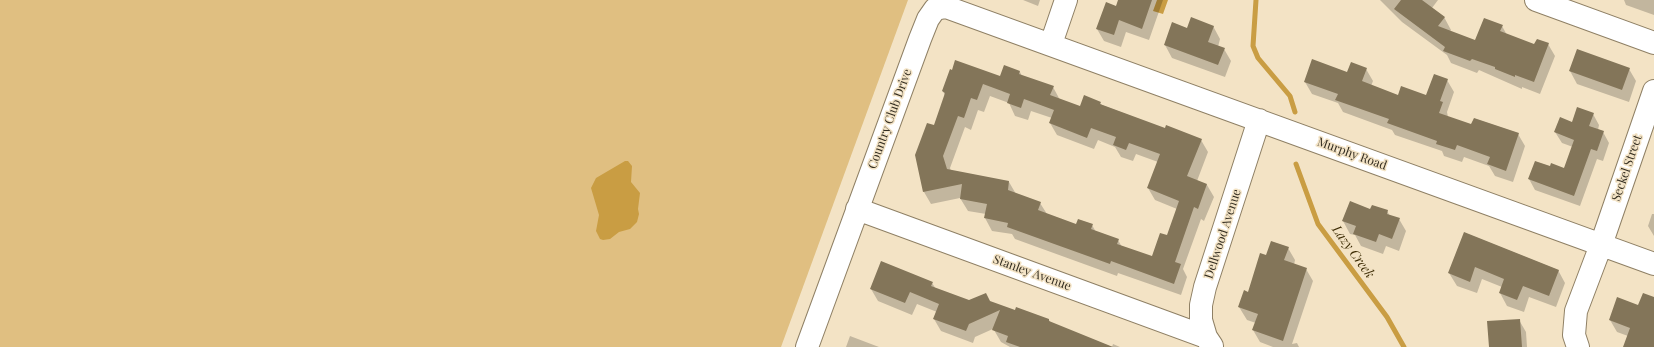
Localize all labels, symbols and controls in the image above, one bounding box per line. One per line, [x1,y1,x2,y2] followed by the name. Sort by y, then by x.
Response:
[865,67,915,171] street label: Country Club Drive
[1609,133,1645,203] street label: Seckel Street
[1315,135,1389,173] street label: Murphy Road
[1202,187,1244,281] street label: Dellwood Avenue
[1329,223,1377,281] water label: Lazy Creek
[991,252,1073,294] street label: Stanley Avenue

